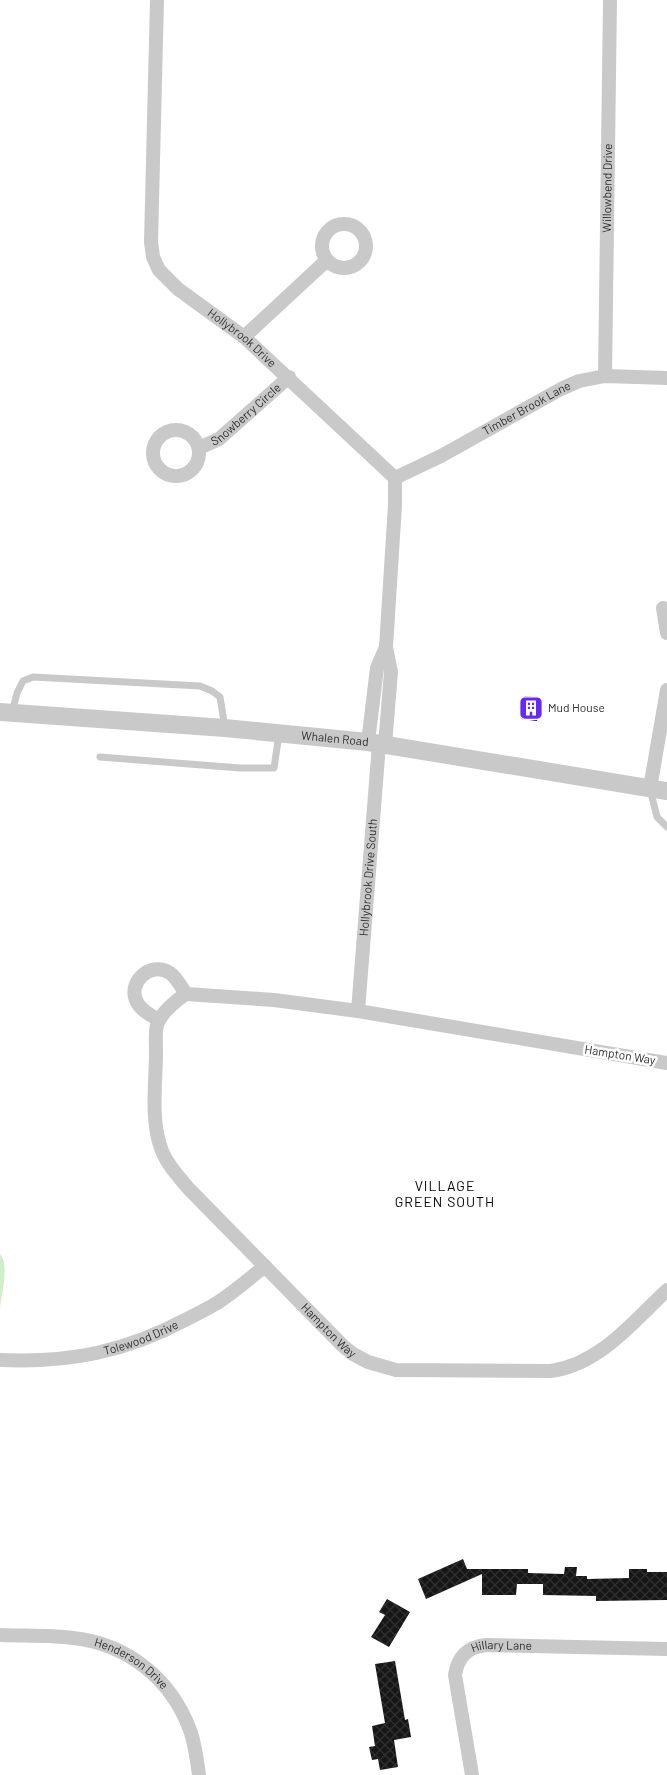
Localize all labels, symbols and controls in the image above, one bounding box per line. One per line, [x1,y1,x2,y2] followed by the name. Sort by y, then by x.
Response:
[599,143,614,233] street label: Willowbend Drive
[205,305,280,370] street label: Hollybrook Drive
[480,378,572,437] street label: Timber Brook Lane
[208,380,283,448] street label: Snowberry Circle
[518,695,544,721] building icon: Mud House
[548,700,605,714] place label: Mud House
[301,727,369,748] street label: Whalen Road
[356,818,379,937] street label: Hollybrook Drive South
[584,1041,657,1067] street label: Hampton Way
[395,1177,495,1210] district label: VILLAGE GREEN SOUTH
[299,1300,360,1360] street label: Hampton Way
[102,1317,180,1357] street label: Tolewood Drive
[93,1634,172,1691] street label: Henderson Drive
[469,1637,532,1654] street label: Hillary Lane

